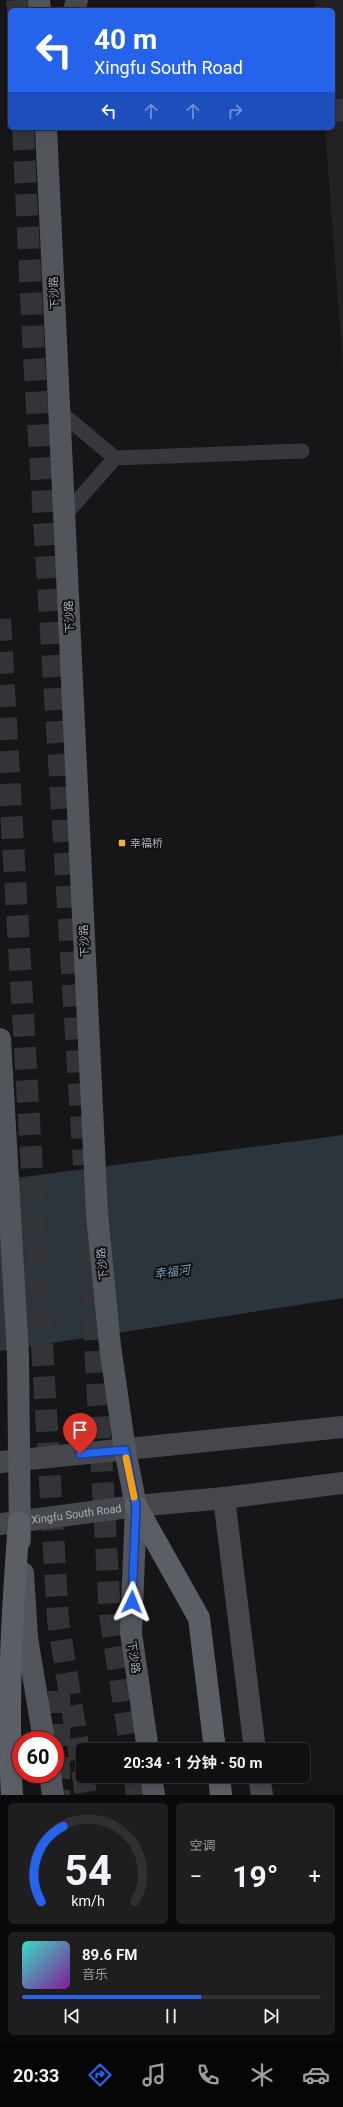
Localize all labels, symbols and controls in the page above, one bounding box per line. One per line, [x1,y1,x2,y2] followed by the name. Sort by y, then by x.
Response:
[94,23,157,56] text: 40 m
[28,24,80,76] icon: left
[94,57,243,78] text: Xingfu South Road
[98,100,120,122] icon: left
[140,100,162,122] icon: ahead
[182,100,204,122] icon: ahead
[224,100,246,122] icon: right
[47,276,62,310] street label: 下沙路
[62,600,77,634] street label: 下沙路
[130,837,163,850] place label: 幸福桥
[117,838,127,848] marker: 幸福桥
[77,924,92,958] street label: 下沙路
[95,1247,110,1281] street label: 下沙路
[153,1263,193,1281] water label: 幸福河
[63,1413,97,1454] pin
[69,1419,91,1441] icon: arrive
[30,1502,122,1527] street label: Xingfu South Road
[111,1581,153,1623] position arrow
[125,1640,142,1674] street label: 下沙路
[12,1731,64,1783] speed limit sign: 60
[124,1754,262,1772] text: 20:34 · 1 分钟 · 50 m
[190,1838,216,1853] text: 空调
[64,1845,112,1894] text: 54
[232,1859,278,1894] text: 19°
[190,1864,202,1889] text: −
[309,1864,321,1889] text: +
[71,1892,105,1908] text: km/h
[82,1946,137,1964] text: 89.6 FM
[82,1967,108,1982] text: 音乐
[61,2005,83,2027] icon: previous
[160,2005,182,2027] icon: pause
[260,2005,282,2027] icon: next
[86,2061,114,2089] icon: directions
[140,2061,168,2089] icon: music
[194,2061,222,2089] icon: phone
[248,2061,276,2089] icon: climate
[302,2061,330,2089] icon: car
[13,2065,59,2086] text: 20:33

